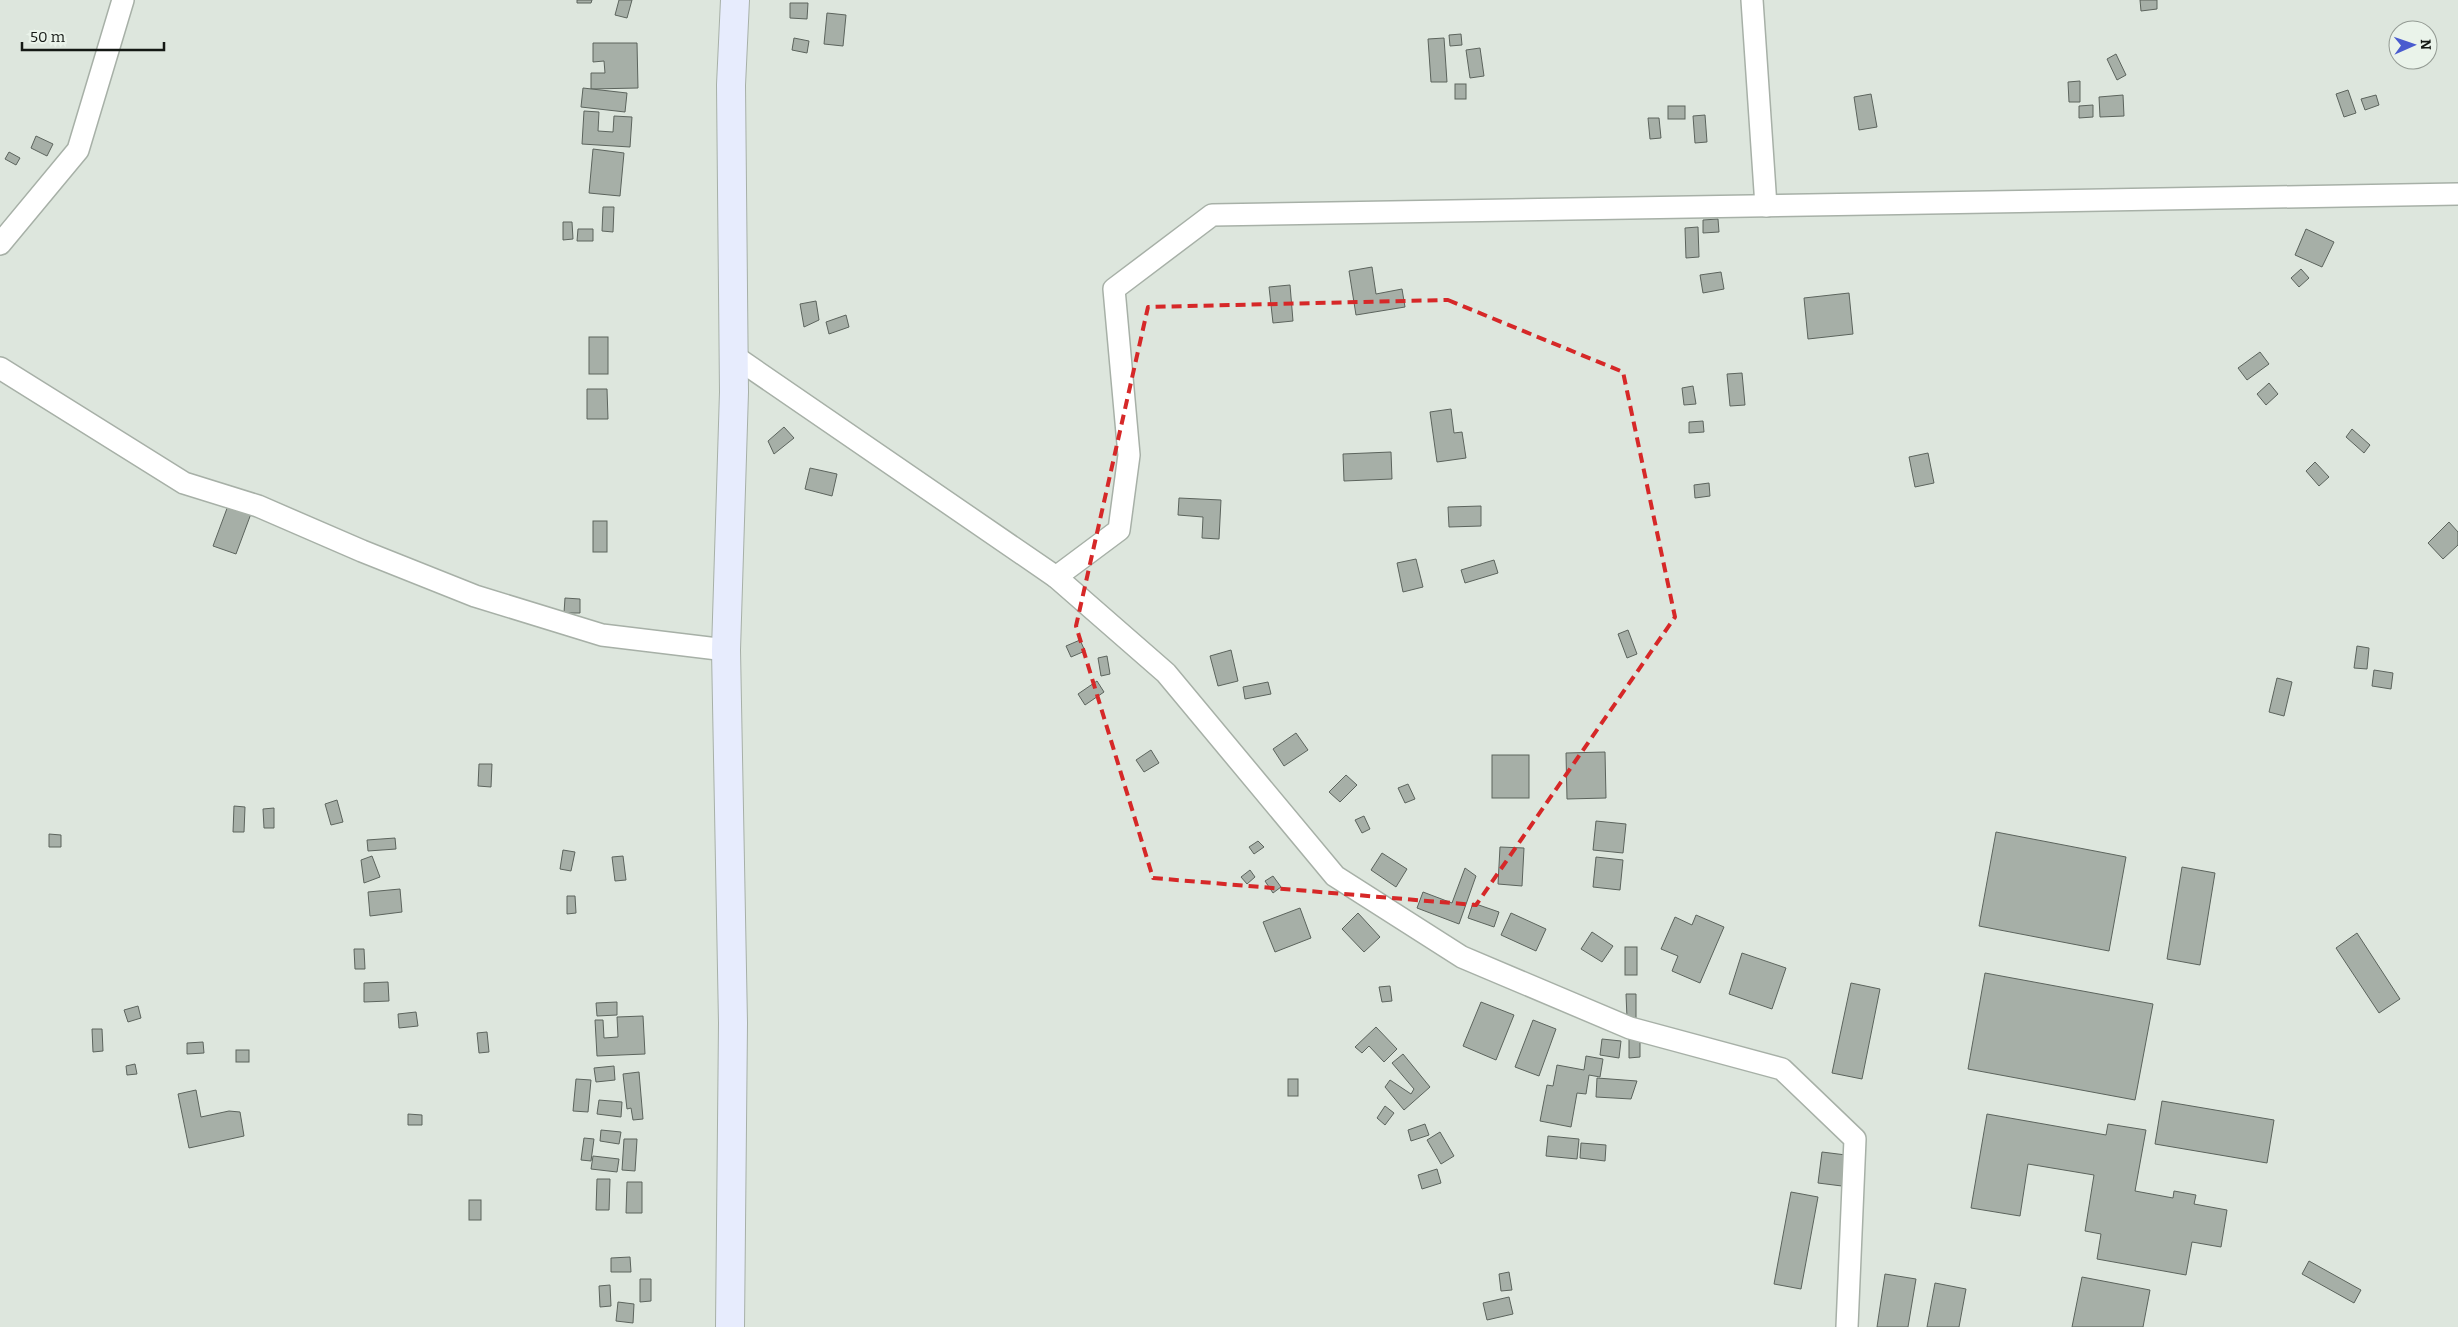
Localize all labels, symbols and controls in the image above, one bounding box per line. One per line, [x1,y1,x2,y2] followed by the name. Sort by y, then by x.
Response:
[22,20,165,52] scale bar
[2388,20,2438,70] north arrow
[30,28,66,46] text: 50 m
[2417,39,2434,50] text: N

